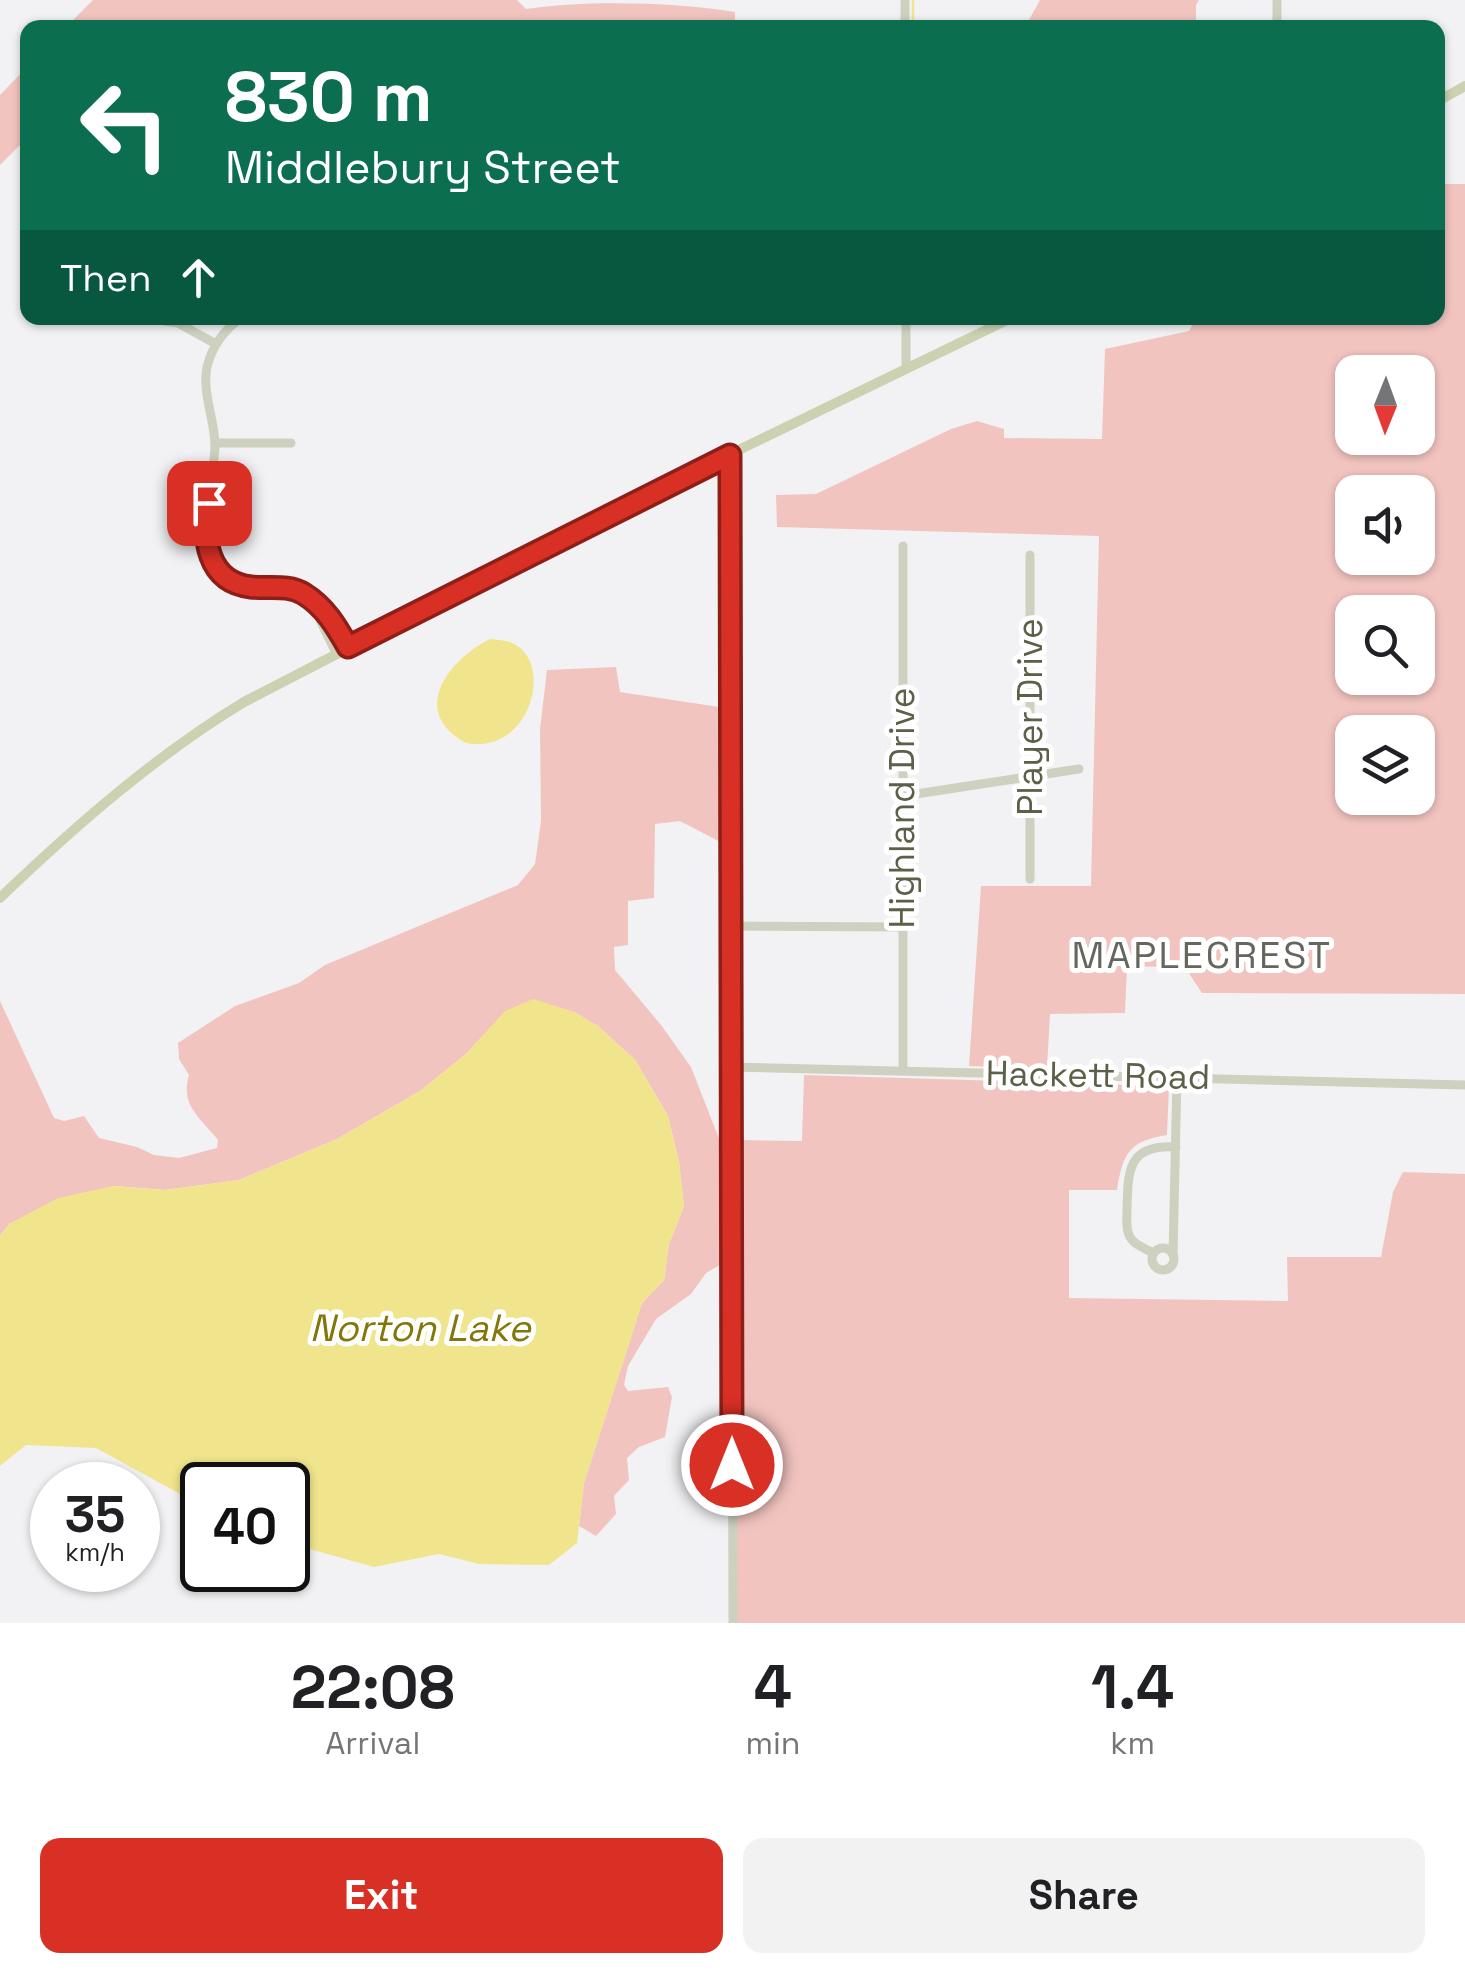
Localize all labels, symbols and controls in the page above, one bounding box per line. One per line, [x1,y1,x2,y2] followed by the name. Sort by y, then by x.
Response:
[225,52,432,141] text: 830 m
[60,60,190,190] icon: left
[225,139,621,196] text: Middlebury Street
[171,250,226,305] icon: ahead
[60,254,151,302] text: Then
[1335,355,1435,455] north arrow
[1335,355,1435,815] map controls
[167,461,252,546] pin
[1335,475,1435,575] button: sound
[182,476,237,531] icon: arrive
[1335,595,1435,695] button: search
[1008,618,1052,816] street label: Player Drive
[880,688,924,929] street label: Highland Drive
[1335,715,1435,815] button: layers
[1071,931,1333,979] district label: MAPLECREST
[985,1051,1211,1099] street label: Hackett Road
[310,1304,532,1352] water label: Norton Lake
[680,1413,784,1517] position arrow
[180,1462,310,1592] speed limit sign: 40
[65,1483,125,1547] text: 35
[65,1536,125,1568] text: km/h
[291,1649,455,1726] text: 22:08
[754,1649,792,1726] text: 4
[1091,1649,1174,1726] text: 1.4
[325,1723,420,1763] text: Arrival
[745,1723,800,1763] text: min
[1110,1723,1155,1763] text: km
[40,1838,723,1953] button: Exit
[743,1838,1425,1953] button: Share

